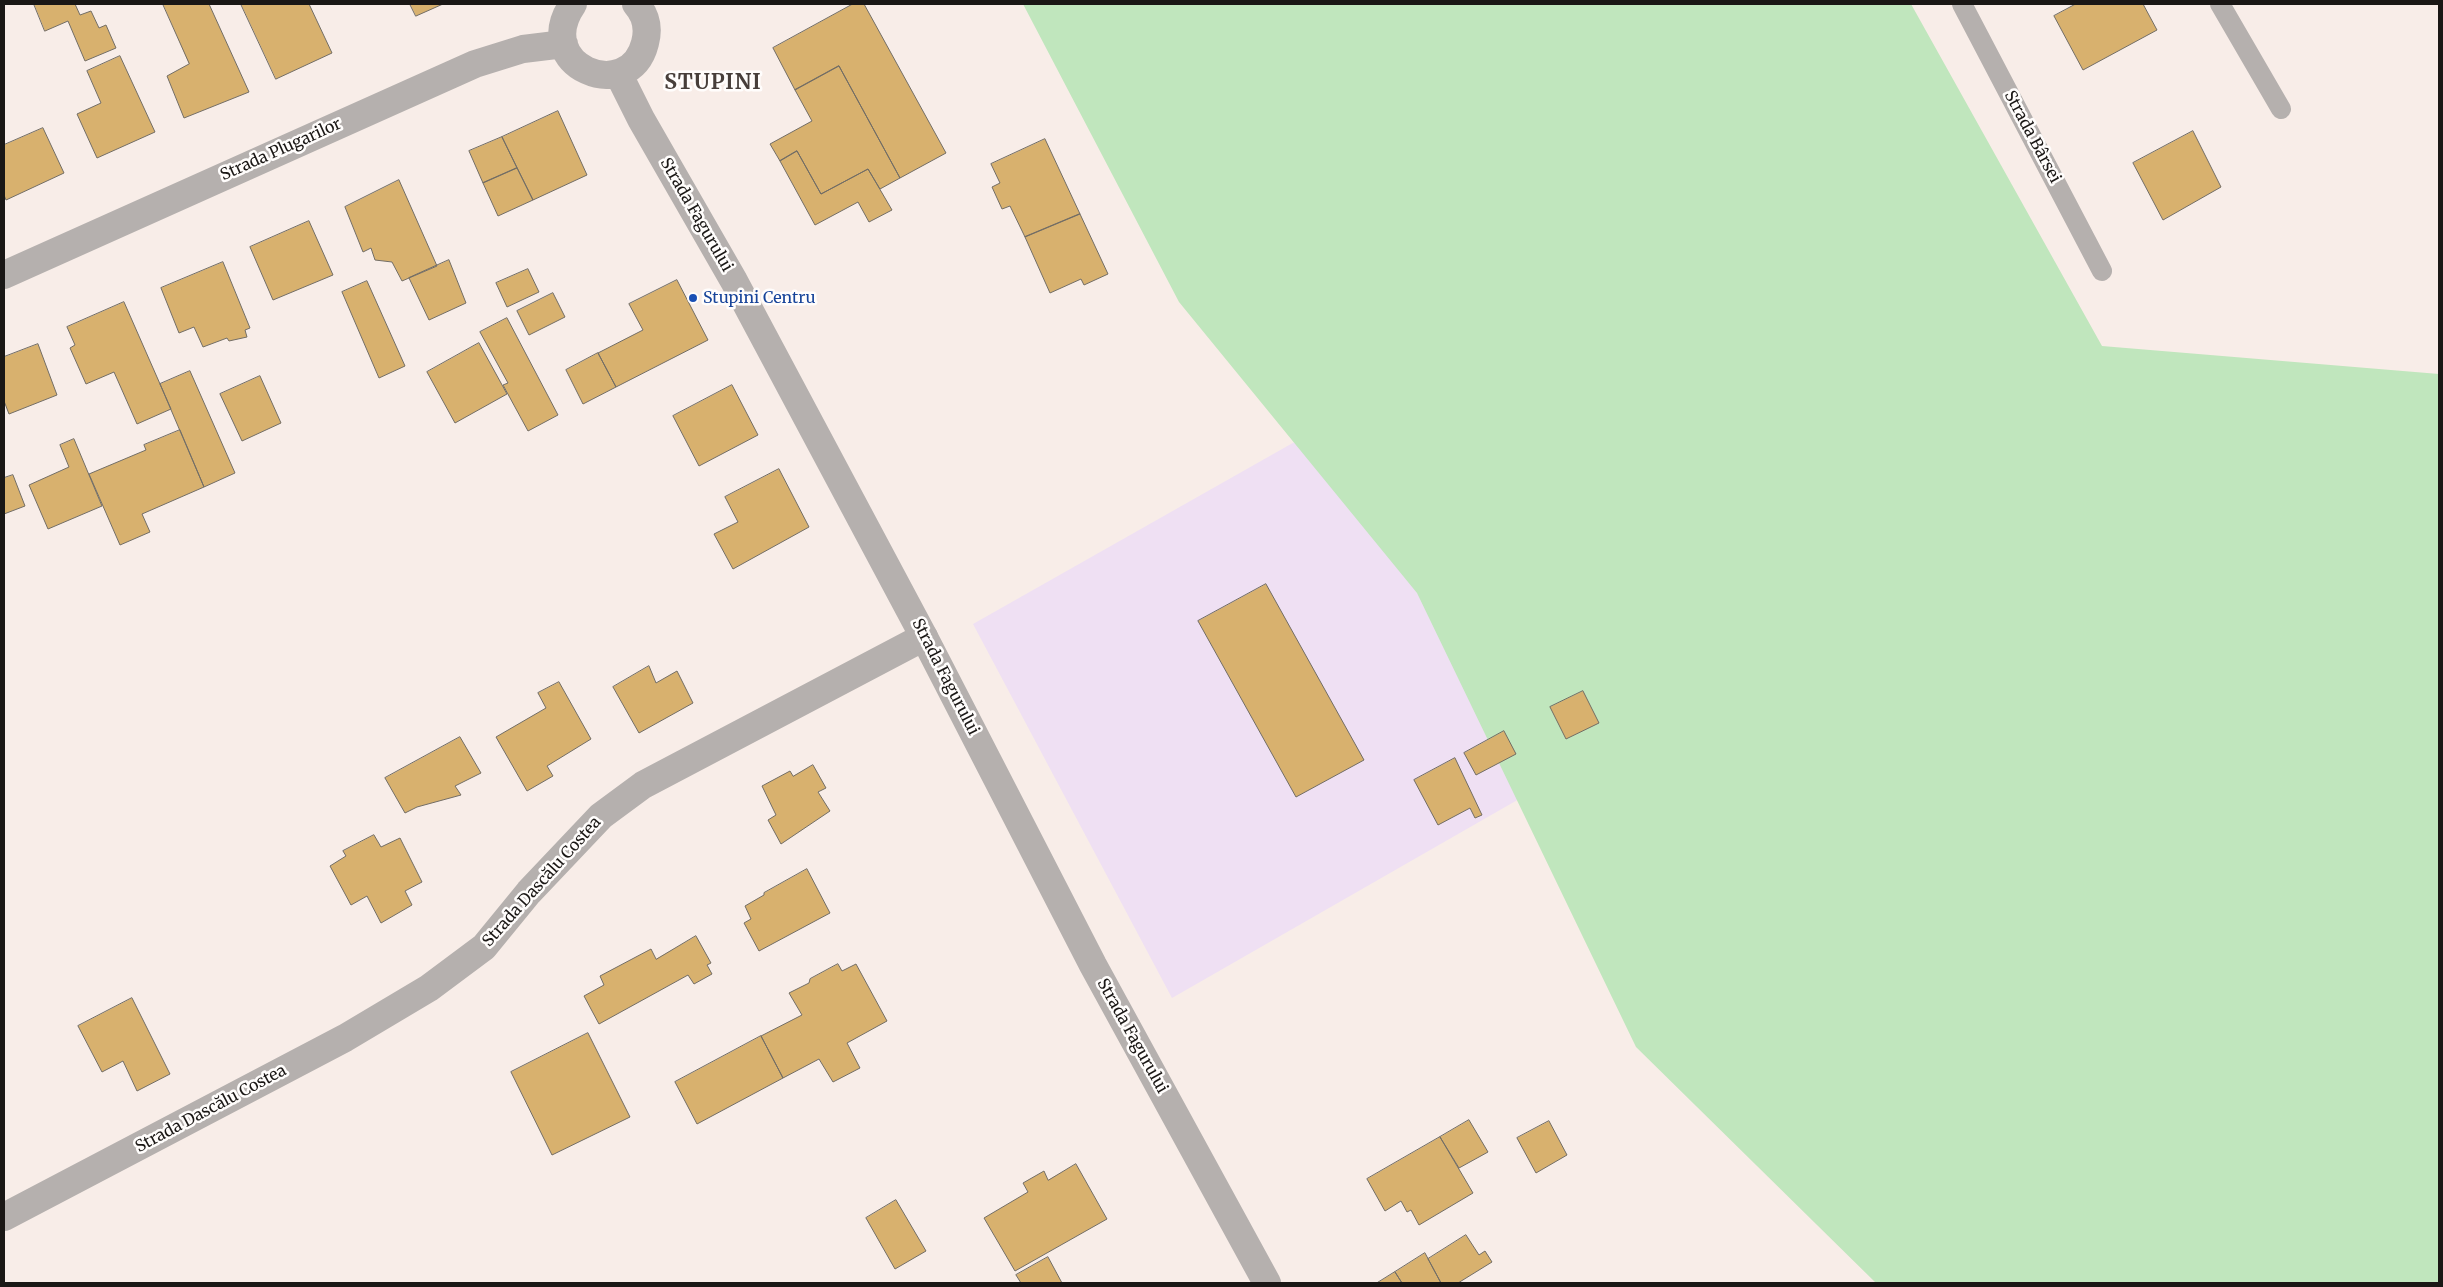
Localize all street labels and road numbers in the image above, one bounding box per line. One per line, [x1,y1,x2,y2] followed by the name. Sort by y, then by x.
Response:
[2000,88,2064,186] street label: Strada Bârsei
[218,115,344,185] street label: Strada Plugarilor
[656,155,736,275] street label: Strada Fagurului
[907,616,983,738] street label: Strada Fagurului
[479,813,605,951] street label: Strada Dascălu Costea
[1093,975,1171,1097] street label: Strada Fagurului
[132,1061,290,1157] street label: Strada Dascălu Costea

